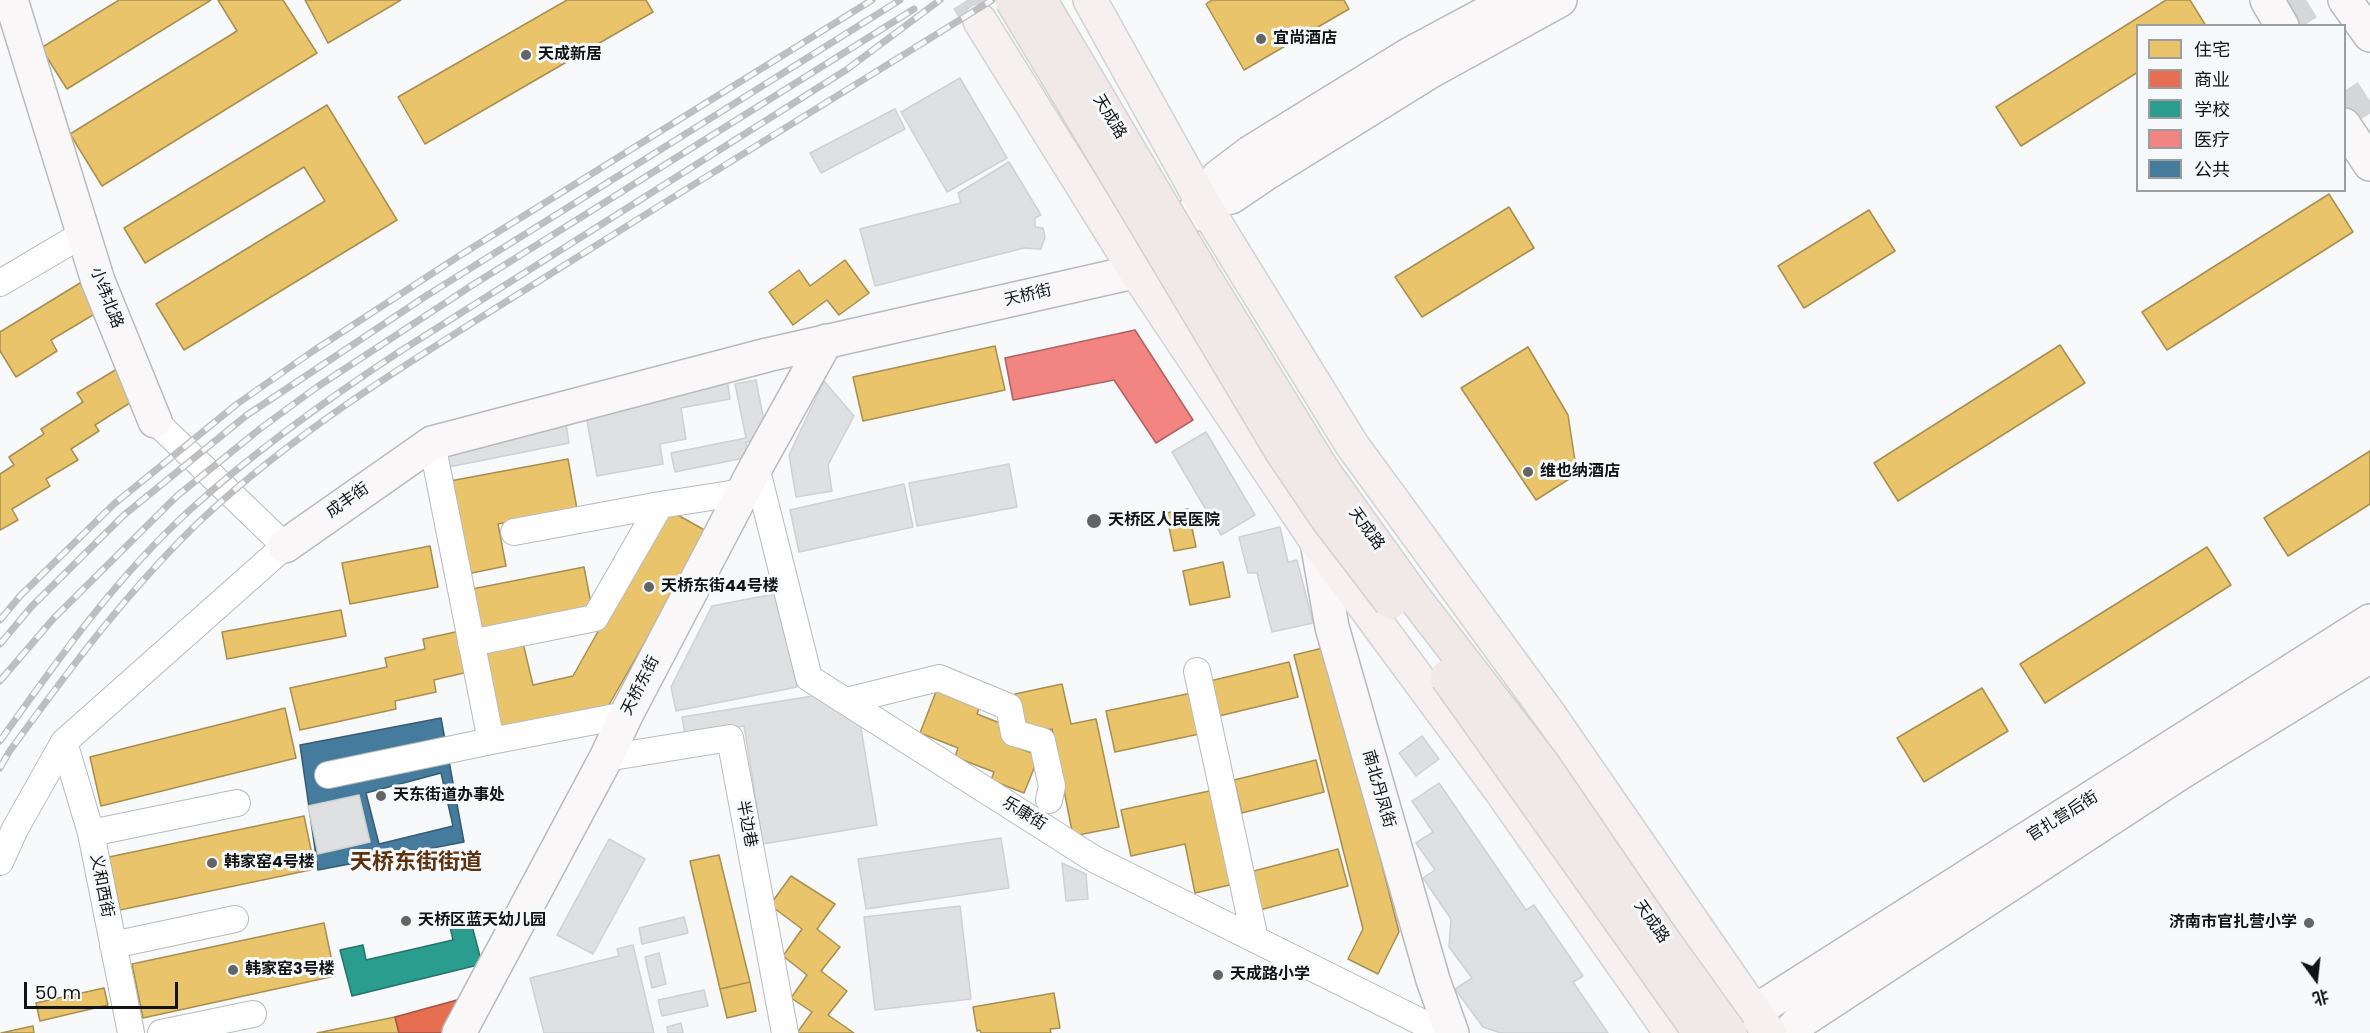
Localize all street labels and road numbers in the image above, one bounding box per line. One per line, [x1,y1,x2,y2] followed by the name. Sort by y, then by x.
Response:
[1088,91,1130,143] street label: 天成路
[86,265,126,331] street label: 小纬北路
[1002,281,1054,311] street label: 天桥街
[323,479,373,523] street label: 成丰街
[1344,504,1388,554] street label: 天成路
[618,653,664,719] street label: 天桥东街
[1358,748,1398,830] street label: 南北丹凤街
[2024,788,2102,846] street label: 官扎营后街
[999,793,1049,835] street label: 乐康街
[732,799,760,849] street label: 半边巷
[85,853,117,919] street label: 义和西街
[1629,897,1673,947] street label: 天成路

